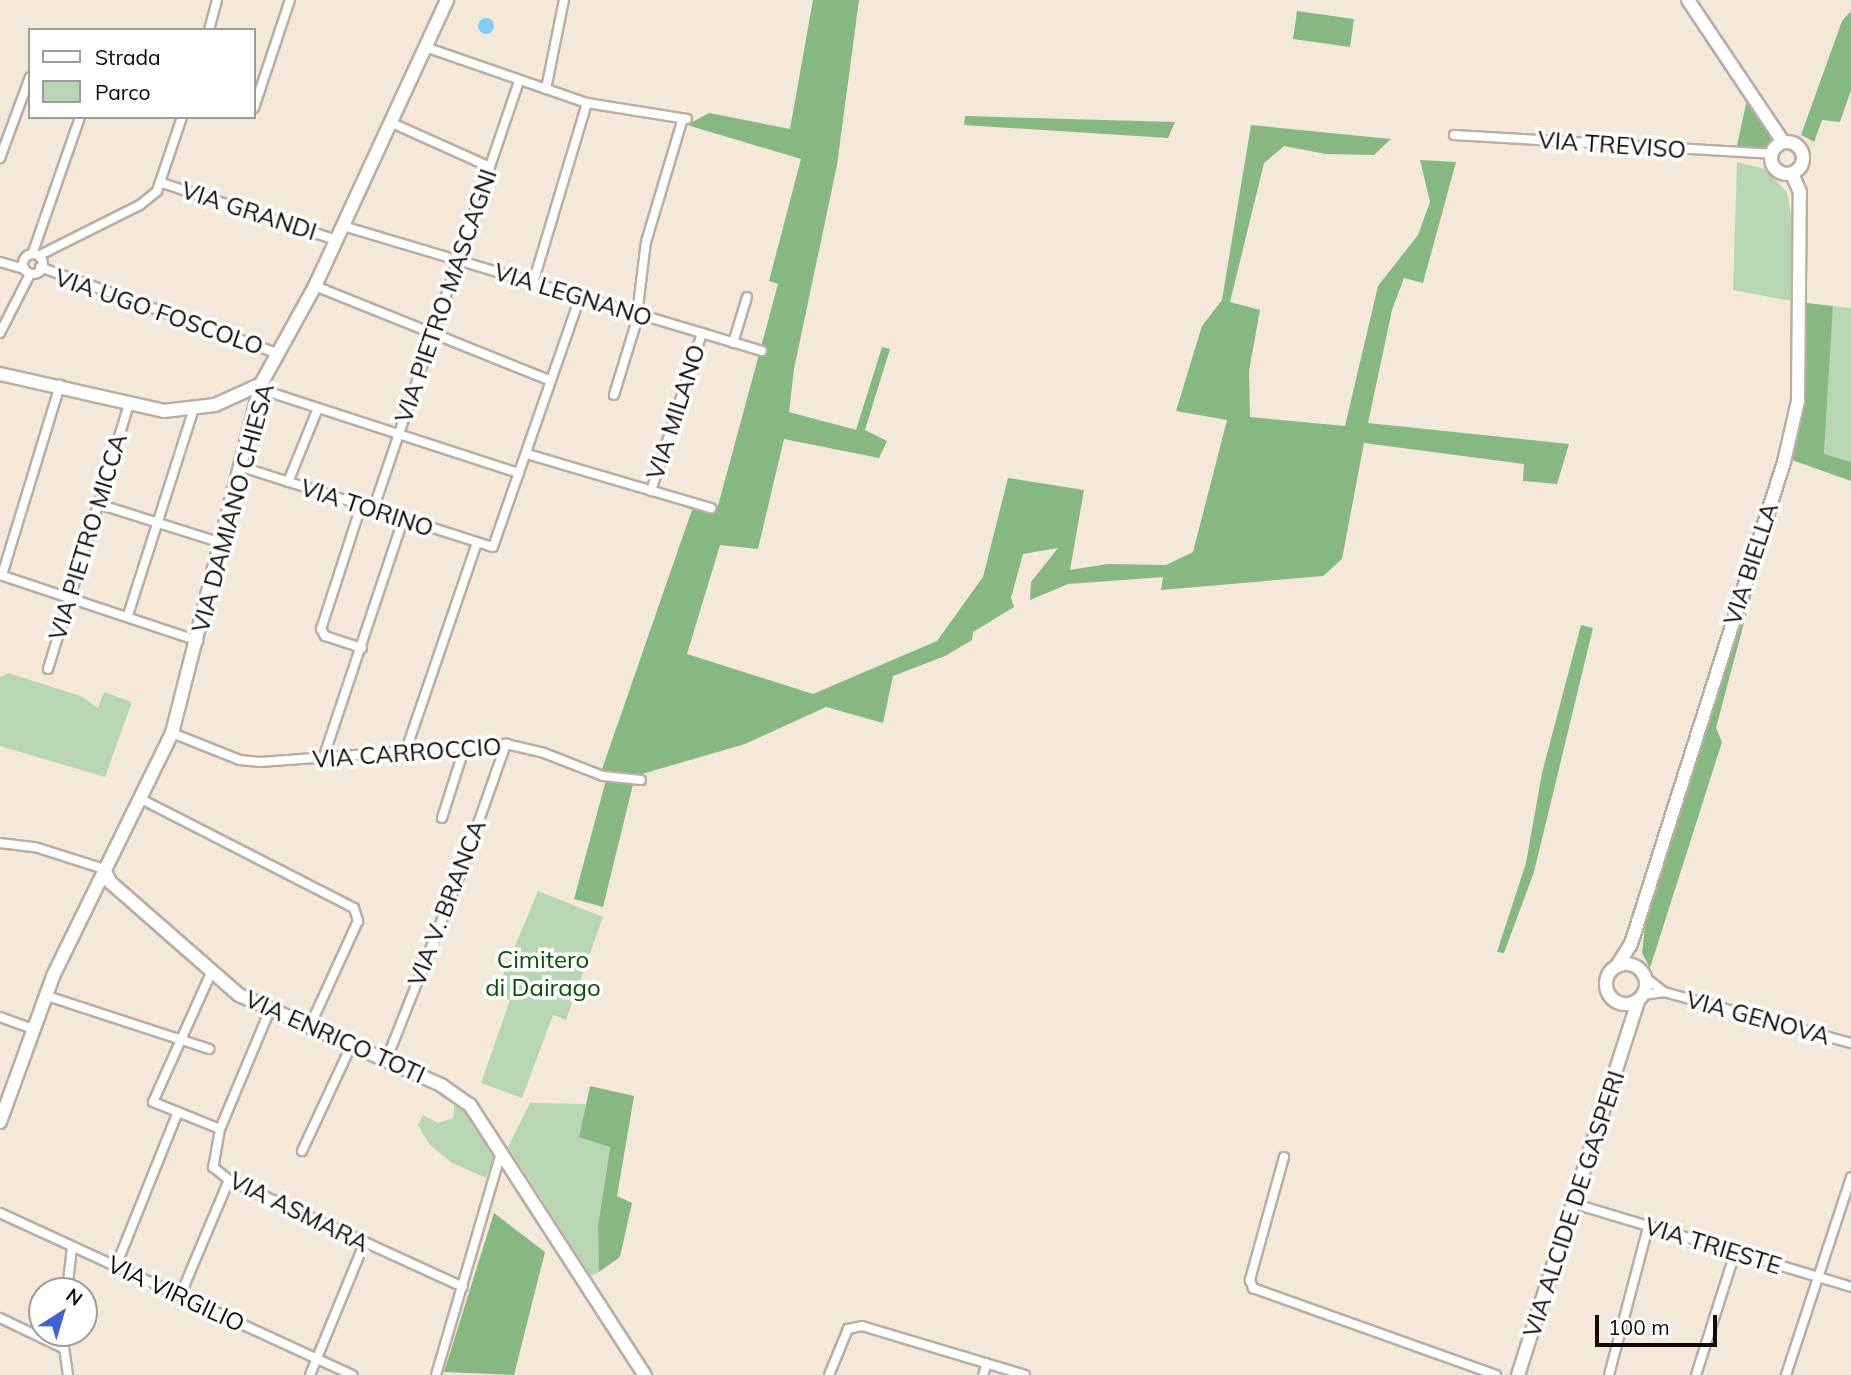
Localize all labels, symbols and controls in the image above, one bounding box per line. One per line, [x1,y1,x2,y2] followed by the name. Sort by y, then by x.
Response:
[28,28,256,119] legend
[95,44,161,70] text: Strada
[95,79,150,105] text: Parco
[1537,125,1687,165] street label: VIA TREVISO
[389,165,503,427] street label: VIA PIETRO MASCAGNI
[178,176,320,246] street label: VIA GRANDI
[491,257,655,333] street label: VIA LEGNANO
[51,263,267,361] street label: VIA UGO FOSCOLO
[641,341,711,483] street label: VIA MILANO
[186,380,280,636] street label: VIA DAMIANO CHIESA
[43,430,133,644] street label: VIA PIETRO MICCA
[297,473,437,543] street label: VIA TORINO
[1718,499,1784,629] street label: VIA BIELLA
[312,732,502,774] street label: VIA CARROCCIO
[402,816,492,990] street label: VIA V. BRANCA
[485,946,601,1002] park label: Cimitero di Dairago
[241,984,429,1090] street label: VIA ENRICO TOTI
[1683,985,1833,1051] street label: VIA GENOVA
[1517,1067,1631,1341] street label: VIA ALCIDE DE GASPERI
[225,1166,373,1258] street label: VIA ASMARA
[1641,1212,1785,1280] street label: VIA TRIESTE
[103,1250,249,1338] street label: VIA VIRGILIO
[28,1277,98,1347] north arrow
[61,1283,87,1311] text: N
[1599,1302,1722,1346] scale bar
[1608,1314,1670,1340] text: 100 m

